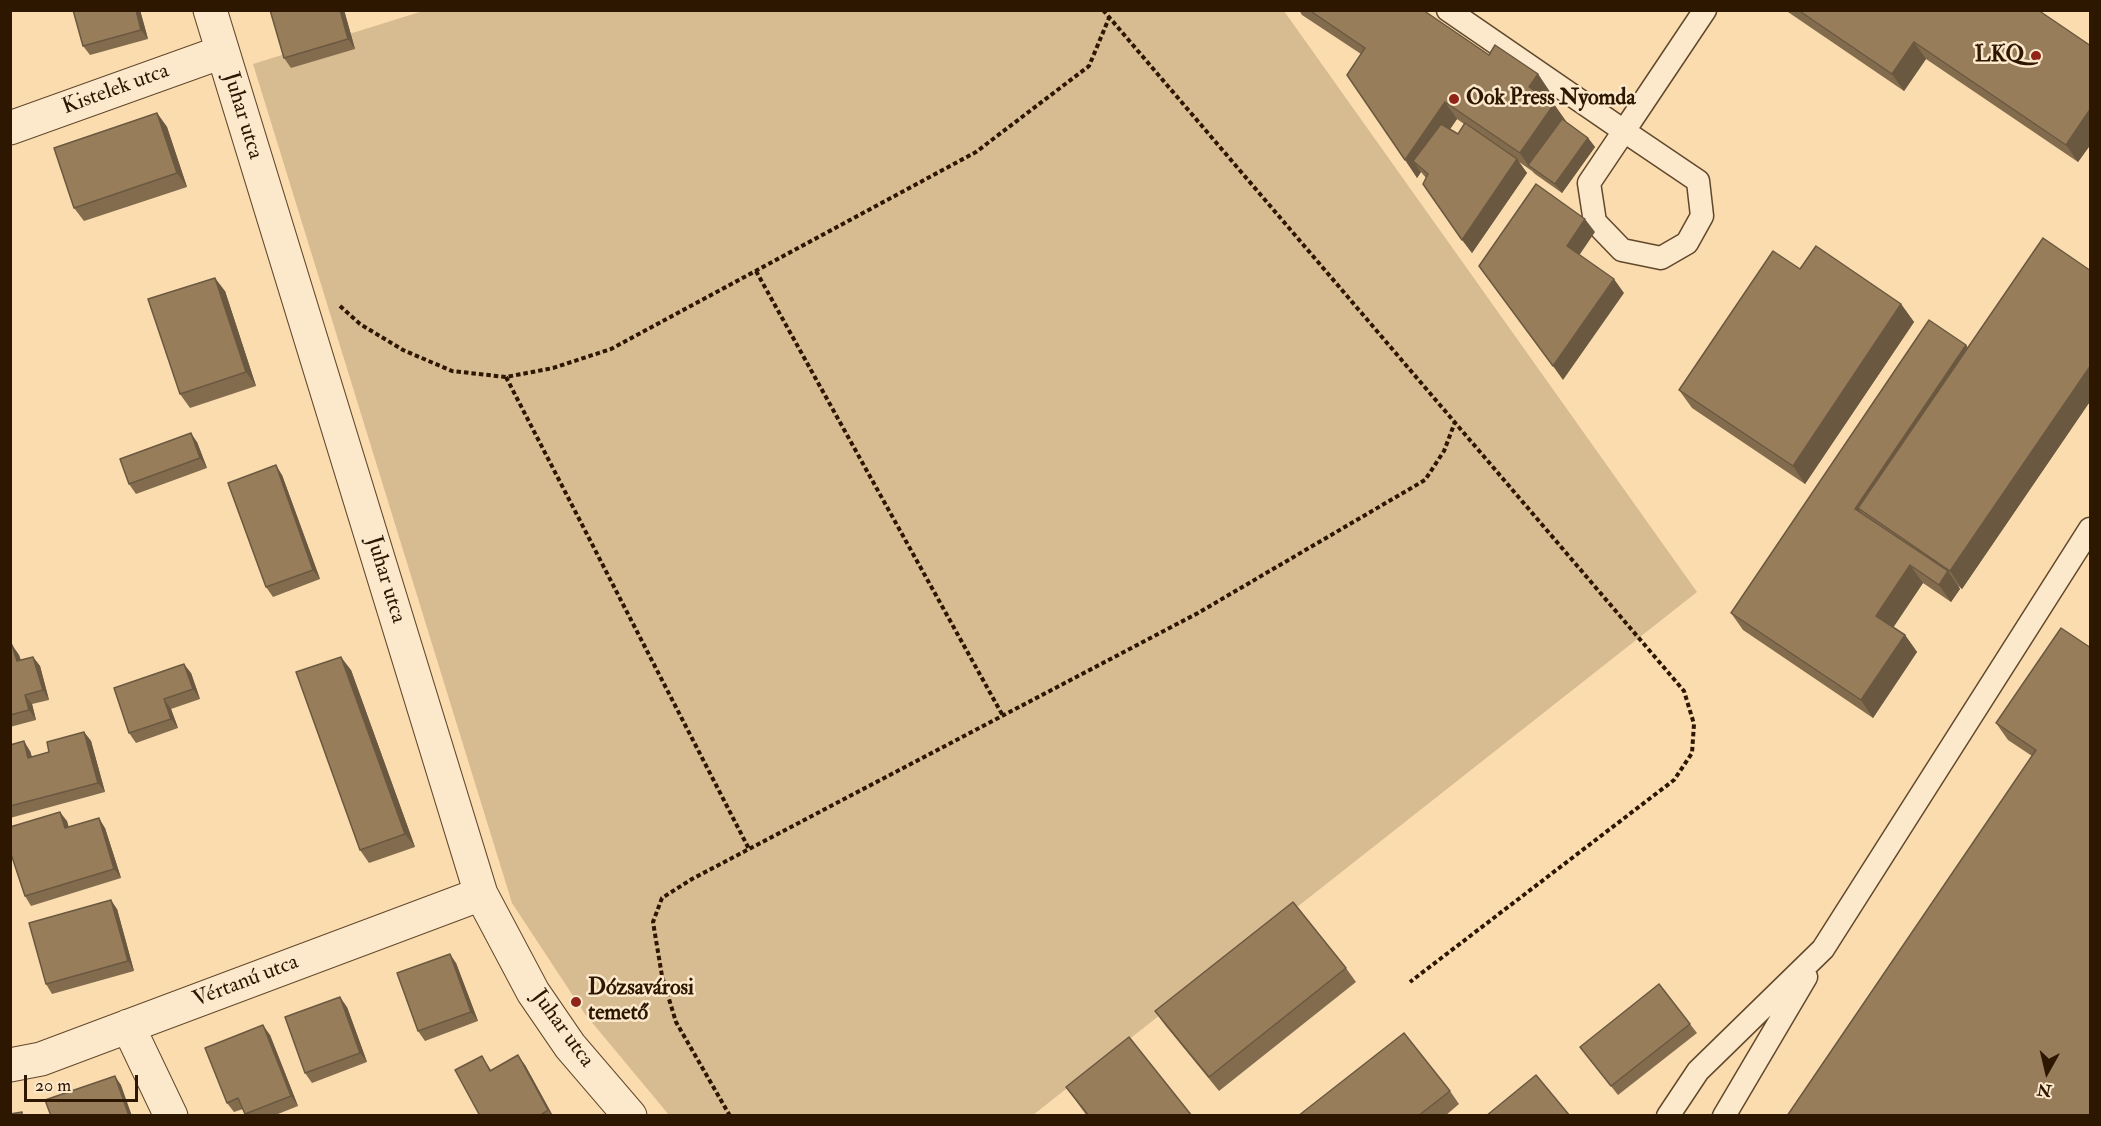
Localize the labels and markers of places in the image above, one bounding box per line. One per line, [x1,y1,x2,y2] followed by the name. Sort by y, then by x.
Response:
[1975,43,2024,69] place label: LKQ
[2029,49,2043,63] marker: LKQ
[1466,86,1635,112] place label: Ook Press Nyomda
[1447,92,1461,106] marker: Ook Press Nyomda
[588,976,694,1028] place label: Dózsavárosi temető
[569,995,583,1009] marker: Dózsavárosi temető

